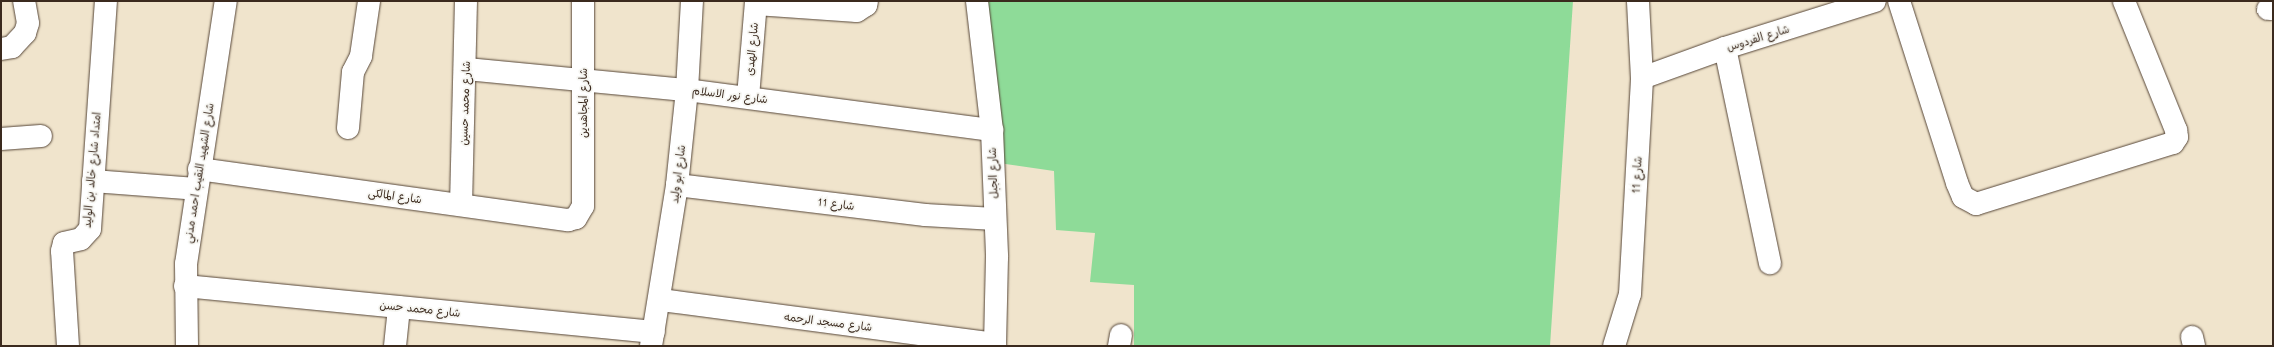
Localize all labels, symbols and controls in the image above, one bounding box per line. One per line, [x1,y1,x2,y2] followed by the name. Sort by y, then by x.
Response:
[743,22,761,76] street label: شارع الهدى
[1725,22,1791,54] street label: شارع الفردوس
[457,61,473,145] street label: شارع محمد حسين
[576,68,590,138] street label: شارع المجاهدين
[691,84,769,106] street label: شارع نور الاسلام
[181,102,217,244] street label: شارع الشهيد النقيب احمد مدني
[80,112,104,228] street label: امتداد شارع خالد بن الوليد
[668,144,688,204] street label: شارع ابو وليد
[986,147,1000,199] street label: شارع الجبل
[1629,156,1645,194] street label: شارع 11
[367,186,423,206] street label: شارع المالكى
[817,195,855,213] street label: شارع 11
[379,298,461,320] street label: شارع محمد حسن
[783,310,873,334] street label: شارع مسجد الرحمه

